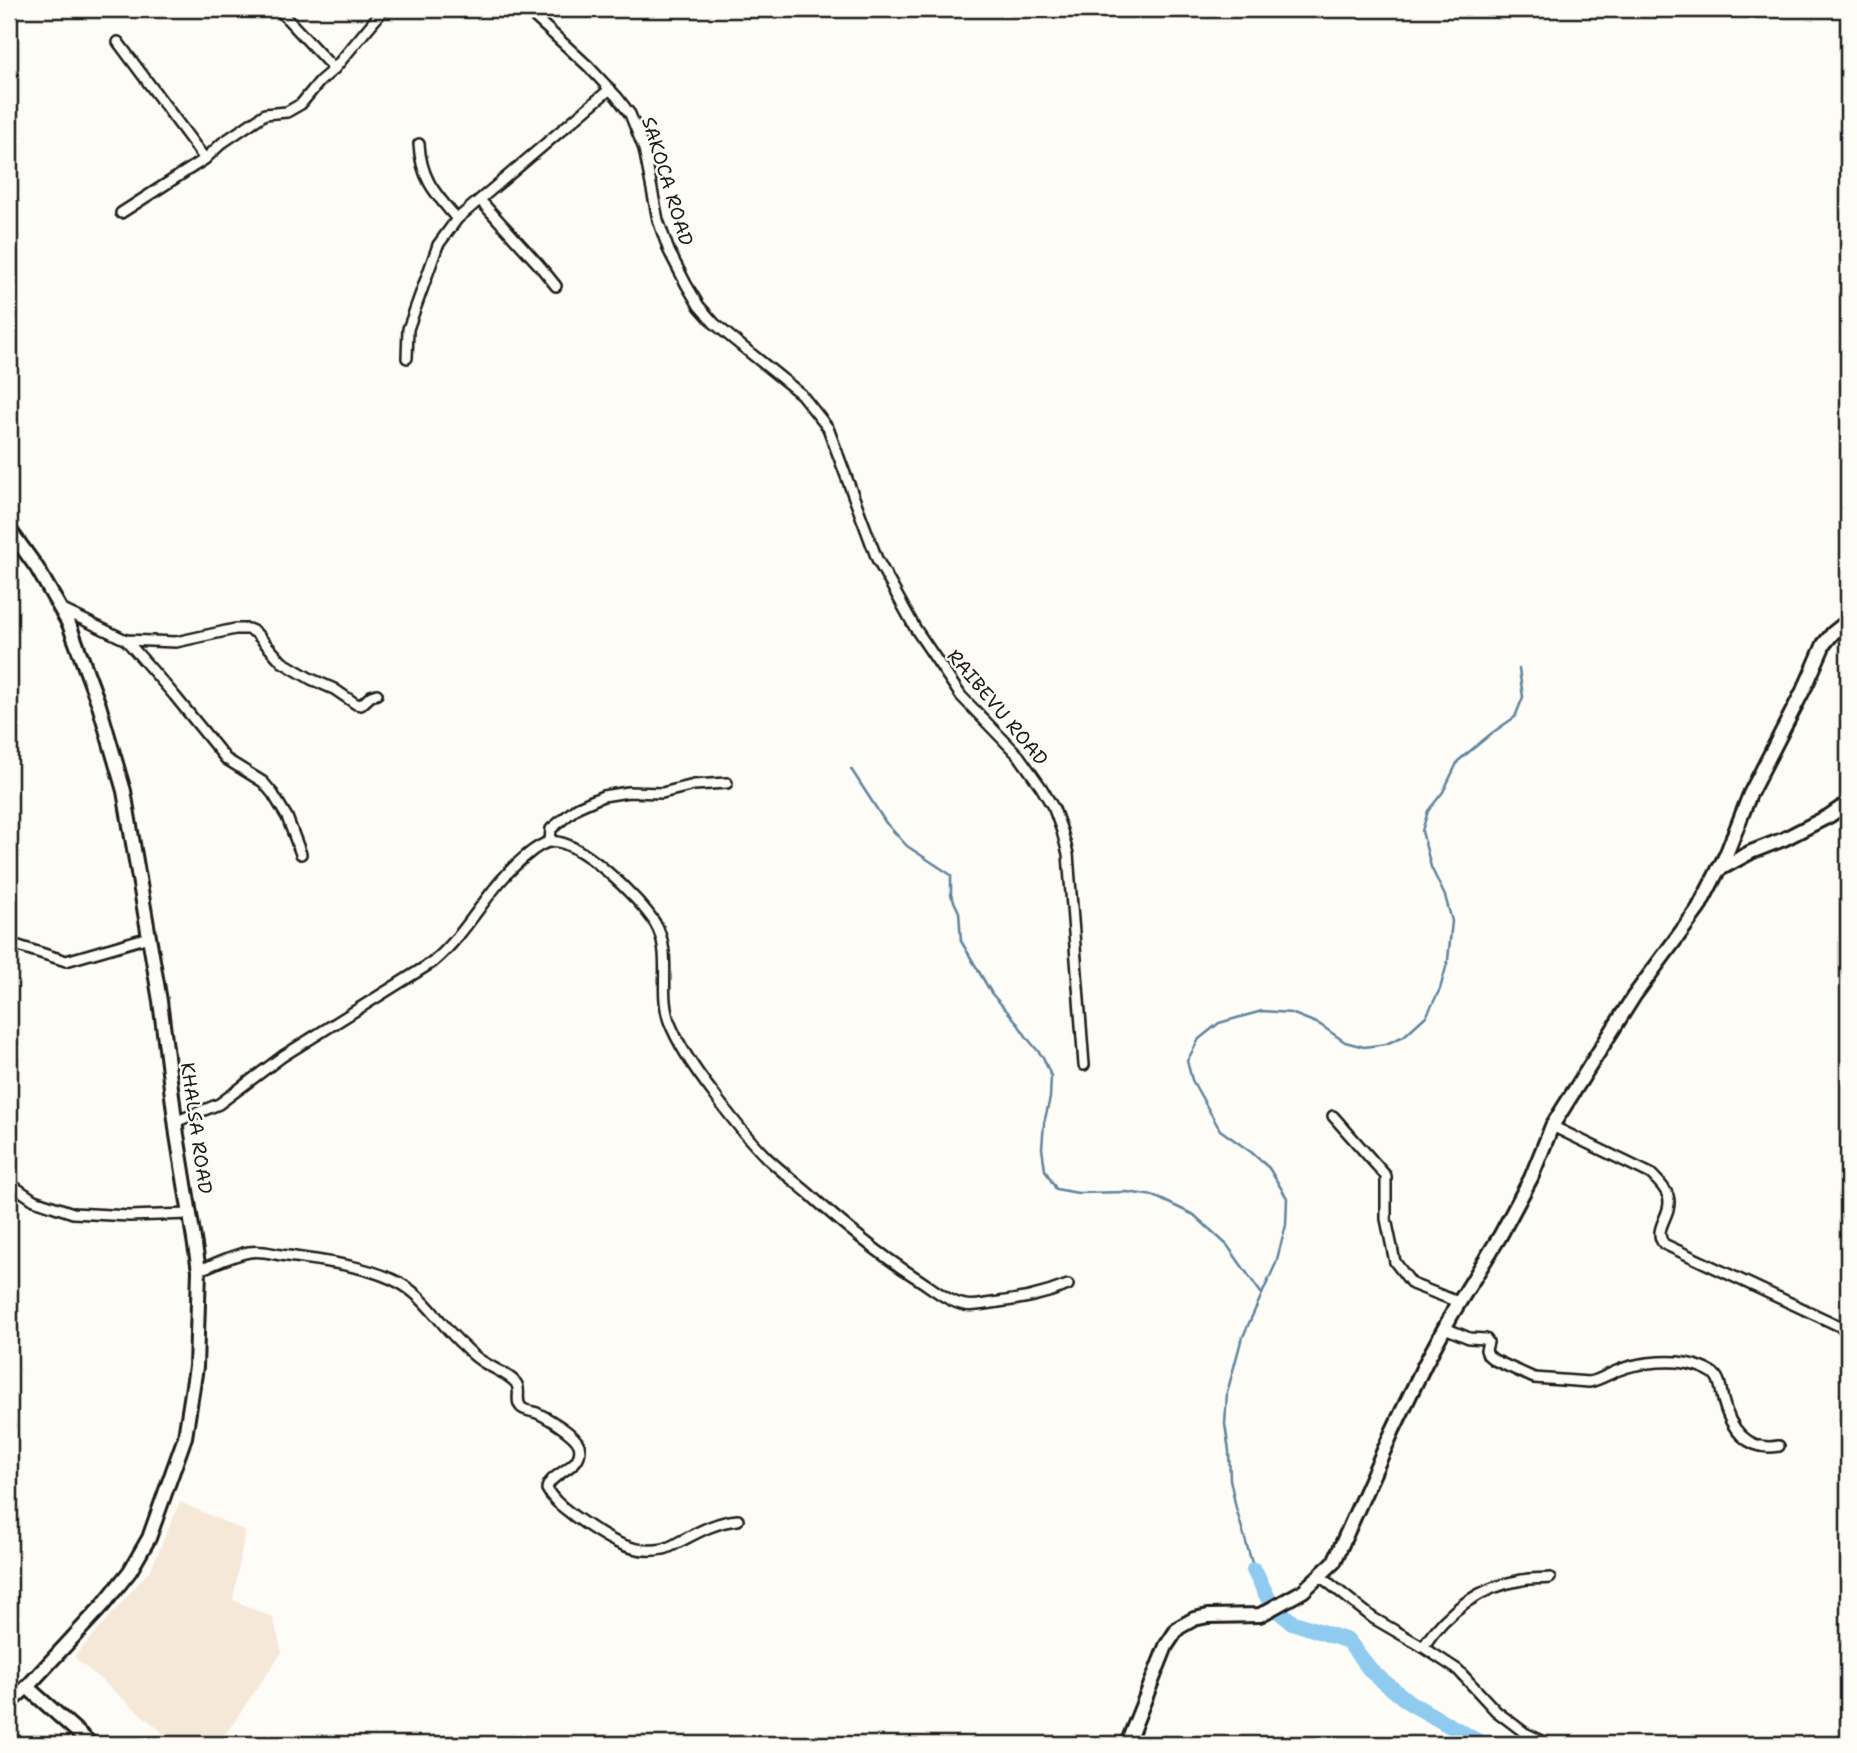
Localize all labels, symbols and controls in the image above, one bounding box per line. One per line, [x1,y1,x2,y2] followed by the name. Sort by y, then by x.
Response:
[636,114,699,249] street label: SAKOCA ROAD
[942,644,1054,771] street label: RAIBEVU ROAD
[175,1061,218,1196] street label: KHALSA ROAD

